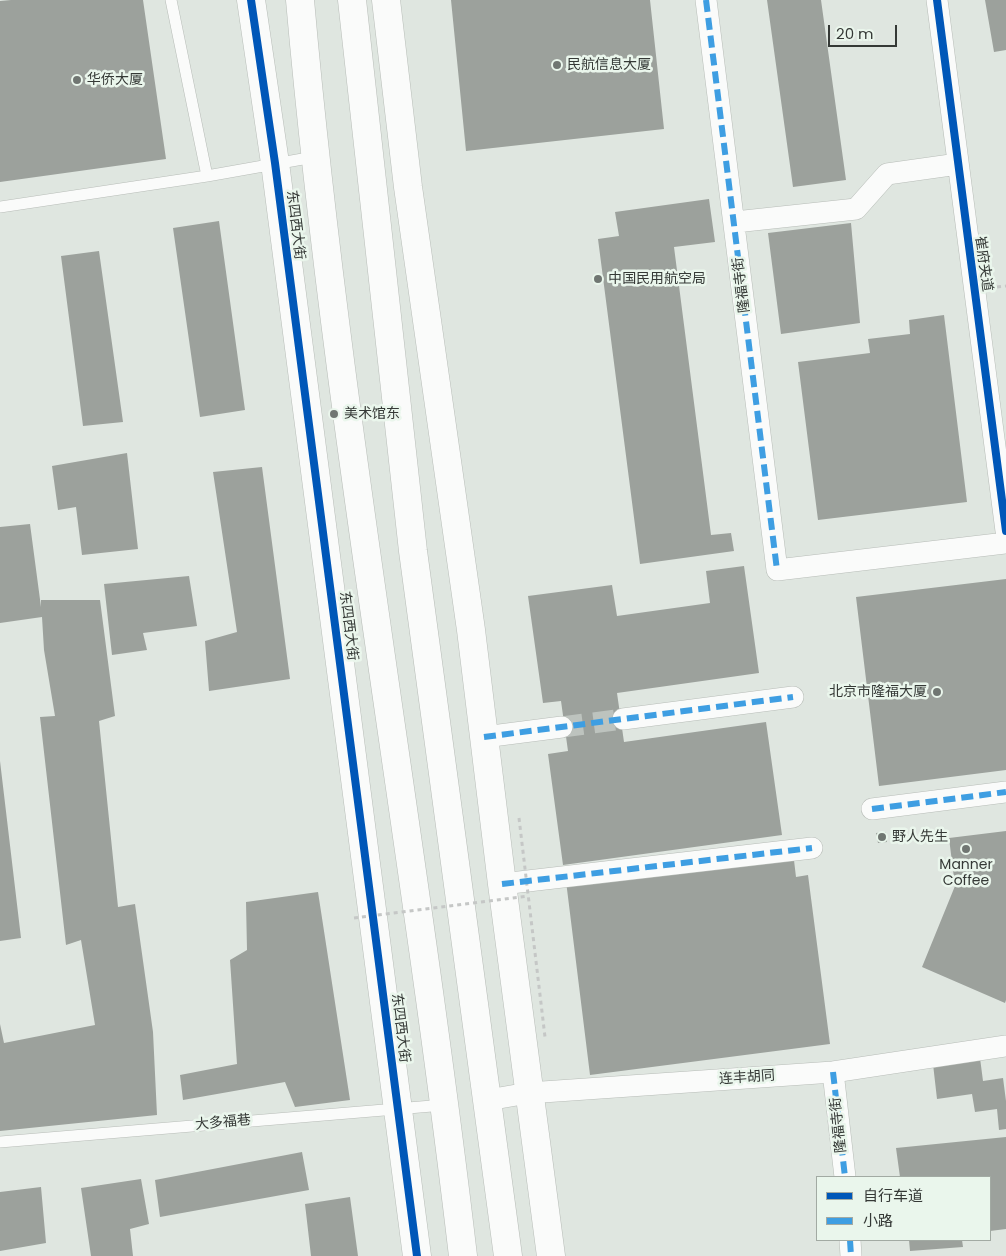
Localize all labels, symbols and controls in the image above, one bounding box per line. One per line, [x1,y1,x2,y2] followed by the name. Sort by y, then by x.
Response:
[831,15,900,47] scale bar
[836,23,874,44] text: 20 m
[567,57,651,73] place label: 民航信息大厦
[551,59,563,71] marker: 民航信息大厦
[87,72,143,88] place label: 华侨大厦
[71,74,83,86] marker: 华侨大厦
[282,189,308,261] street label: 东四西大街
[971,235,995,293] street label: 崔府夹道
[730,256,754,314] street label: 隆福寺街
[608,271,706,287] place label: 中国民用航空局
[592,273,604,285] marker: 中国民用航空局
[344,406,400,422] place label: 美术馆东
[328,408,340,420] marker: 美术馆东
[335,590,361,662] street label: 东四西大街
[829,684,927,700] place label: 北京市隆福大厦
[931,686,943,698] marker: 北京市隆福大厦
[892,829,948,845] place label: 野人先生
[876,831,888,843] marker: 野人先生
[960,843,972,855] marker: Manner Coffee
[939,857,993,890] place label: Manner Coffee
[387,992,413,1064] street label: 东四西大街
[718,1068,776,1088] street label: 连丰胡同
[828,1096,850,1154] street label: 隆福寺街
[194,1112,252,1134] street label: 大多福巷
[816,1176,991,1241] legend
[863,1185,923,1206] text: 自行车道
[863,1210,893,1231] text: 小路

